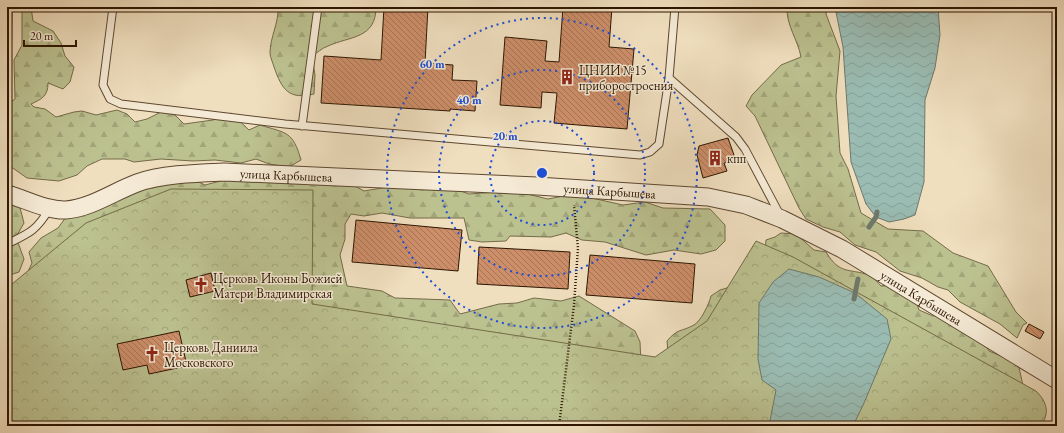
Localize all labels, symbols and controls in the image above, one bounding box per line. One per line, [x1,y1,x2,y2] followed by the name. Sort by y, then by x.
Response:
[24,22,76,48] scale bar
[30,28,54,44] text: 20 m
[419,56,445,72] text: 60 m
[579,62,673,94] place label: ЦНИИ №15 приборостроения
[558,68,576,86] building icon: ЦНИИ №15 приборостроения
[456,92,482,108] text: 40 m
[492,128,518,144] text: 20 m
[706,149,724,167] building icon: кпп
[727,150,747,167] place label: кпп
[240,164,333,185] street label: улица Карбышева
[535,166,549,180] centre of rings
[563,179,657,202] street label: улица Карбышева
[878,266,966,329] street label: улица Карбышева
[213,270,343,302] place label: Церковь Иконы Божией Матери Владимирская
[192,276,210,294] church icon: Церковь Иконы Божией Матери Владимирская
[164,339,259,371] place label: Церковь Даниила Московского
[143,345,161,363] church icon: Церковь Даниила Московского

